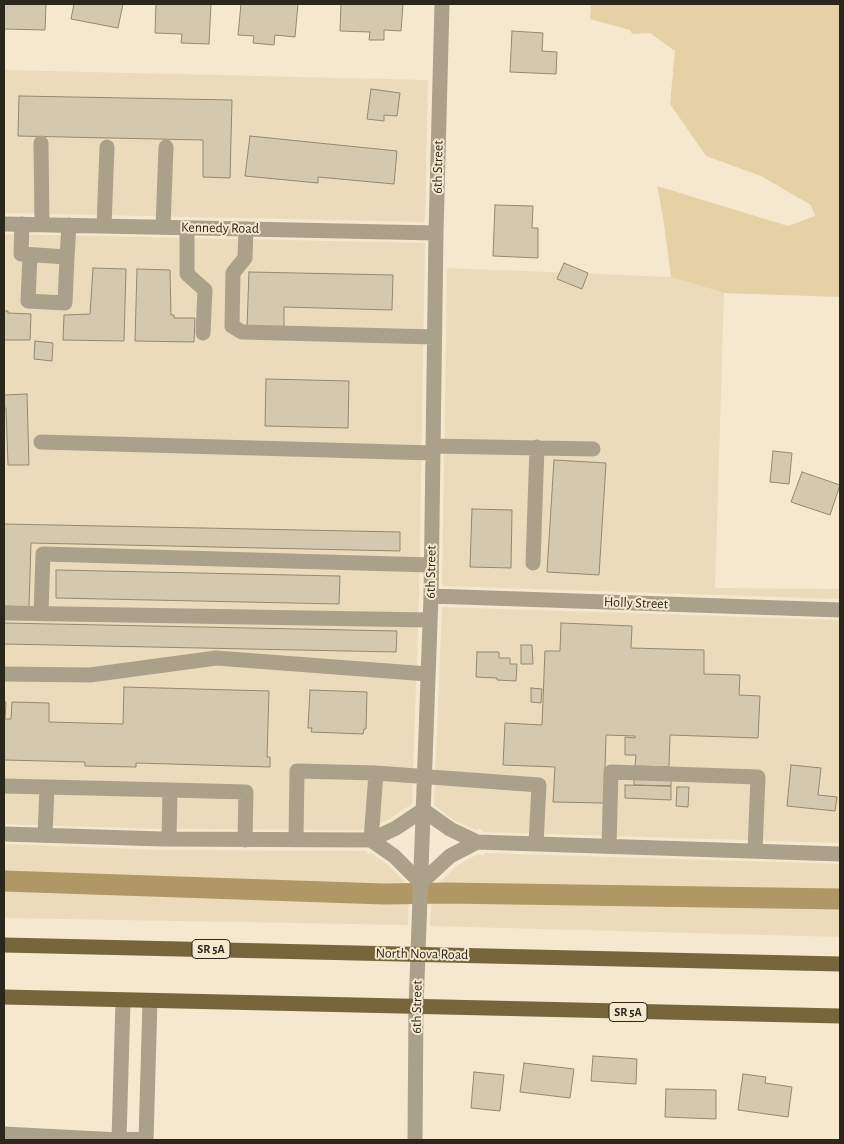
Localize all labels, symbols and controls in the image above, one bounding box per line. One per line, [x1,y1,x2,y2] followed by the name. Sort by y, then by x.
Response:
[429,140,447,194] street label: 6th Street
[181,219,259,237] street label: Kennedy Road
[422,545,440,599] street label: 6th Street
[604,593,668,613] street label: Holly Street
[192,940,230,959] road number: SR 5A
[375,945,469,963] street label: North Nova Road
[408,980,426,1034] street label: 6th Street
[609,1002,647,1022] road number: SR 5A

